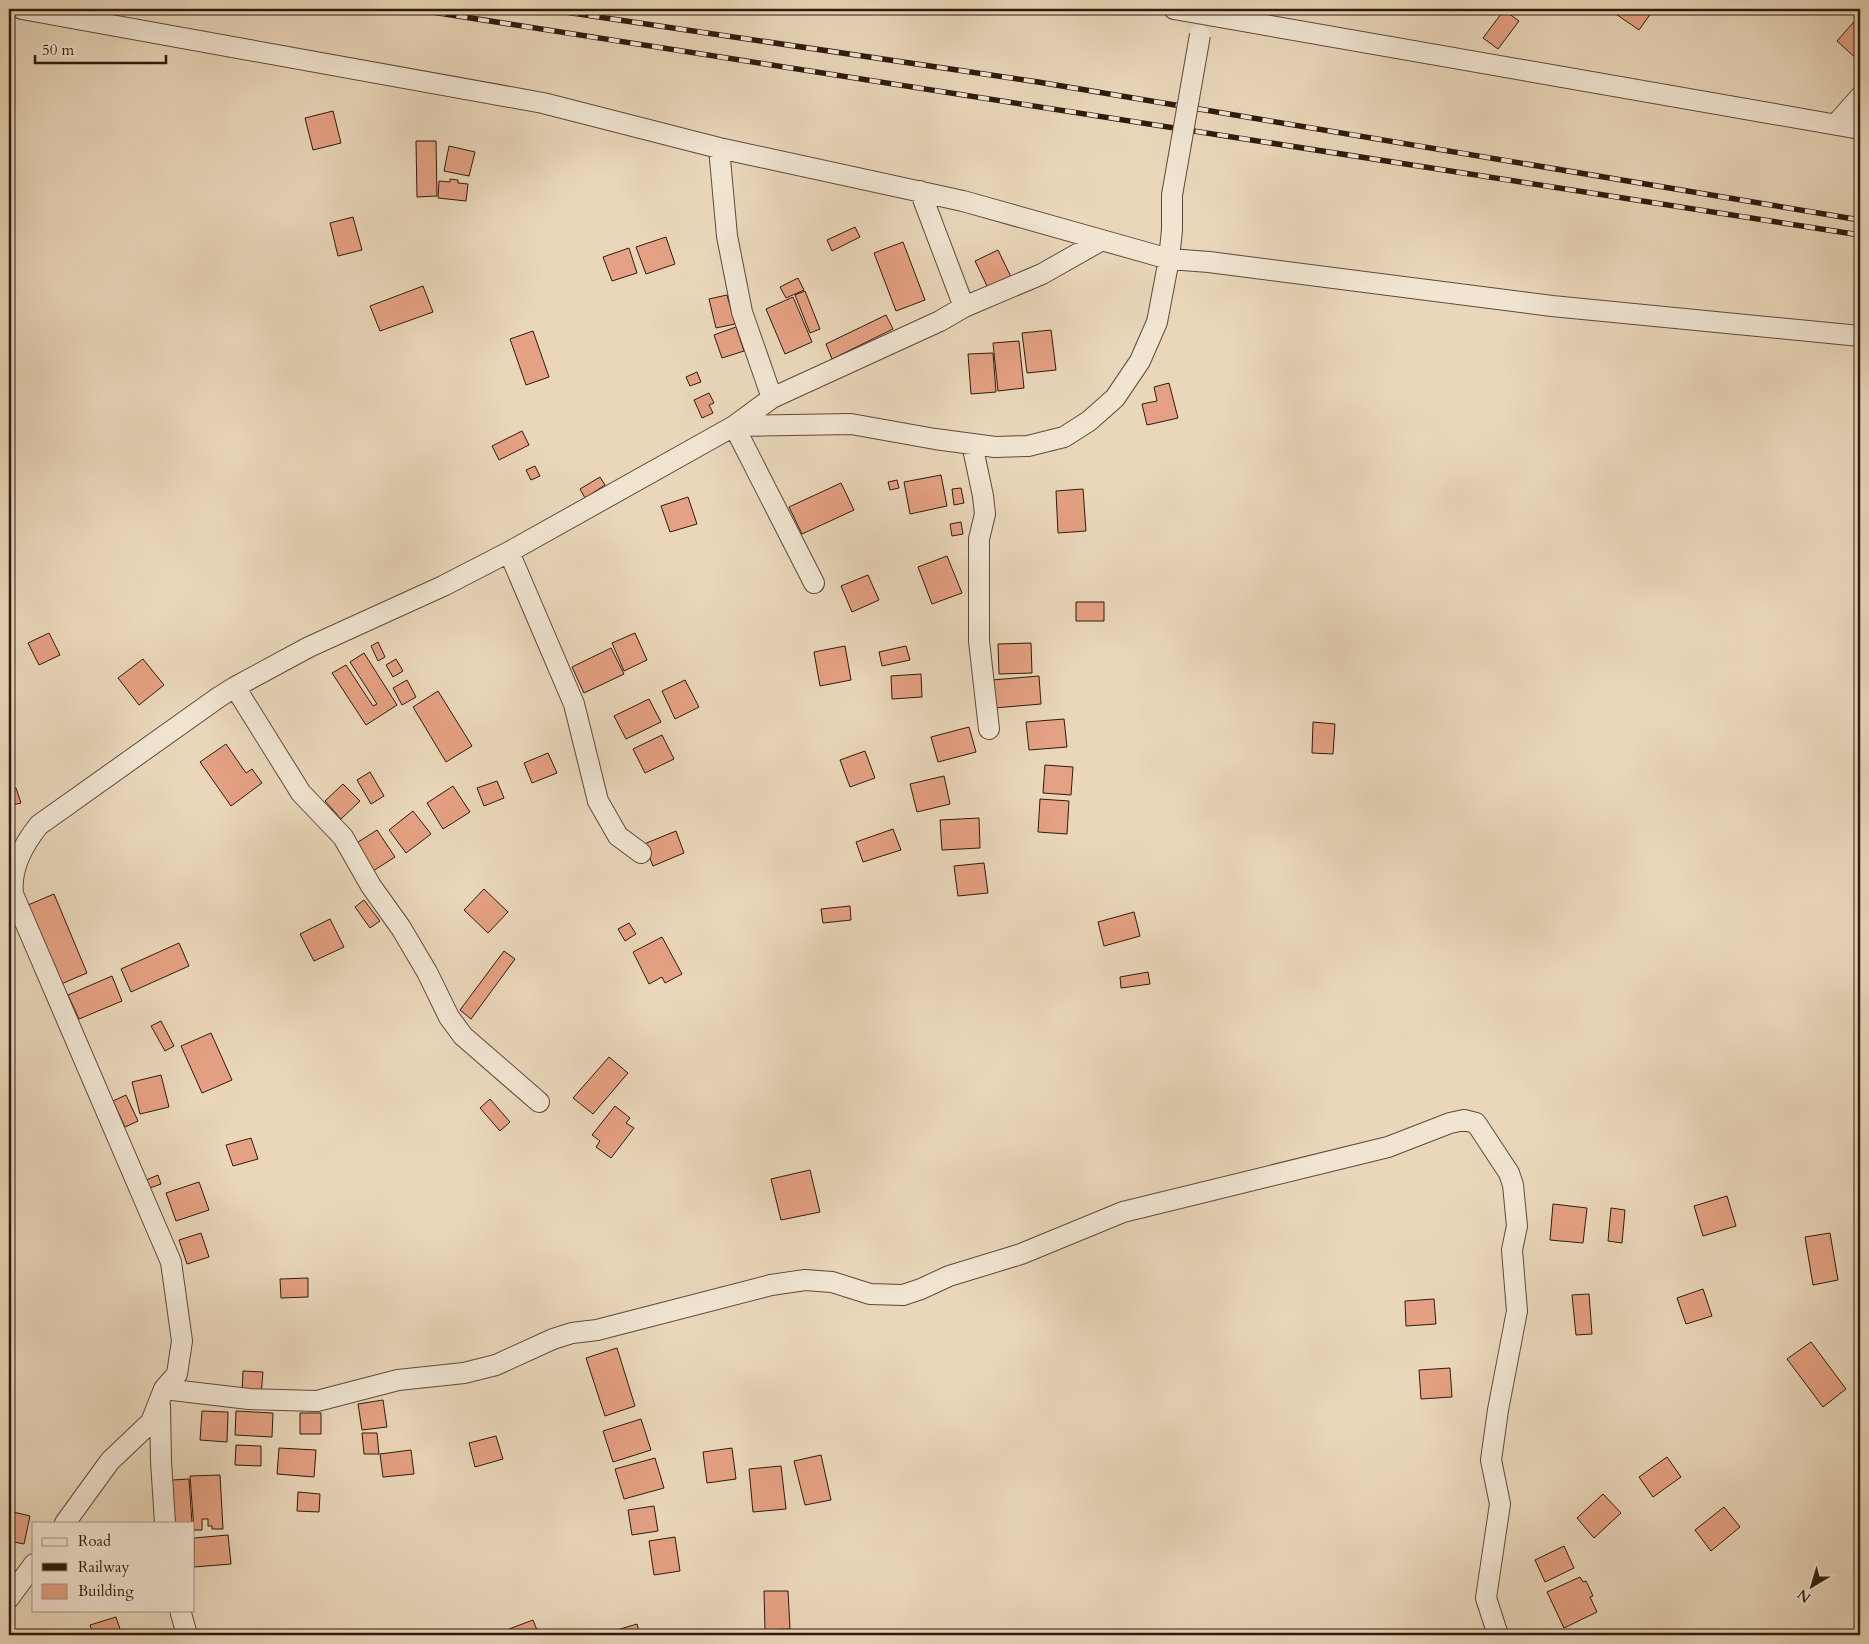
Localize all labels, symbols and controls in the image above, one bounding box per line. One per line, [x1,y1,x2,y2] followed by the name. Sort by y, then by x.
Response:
[35,32,166,64] scale bar
[42,40,74,60] text: 50 m
[32,1522,195,1612] legend
[78,1531,111,1551] text: Road
[78,1557,129,1577] text: Railway
[1786,1562,1836,1612] north arrow
[78,1581,134,1601] text: Building
[1794,1585,1815,1607] text: N

